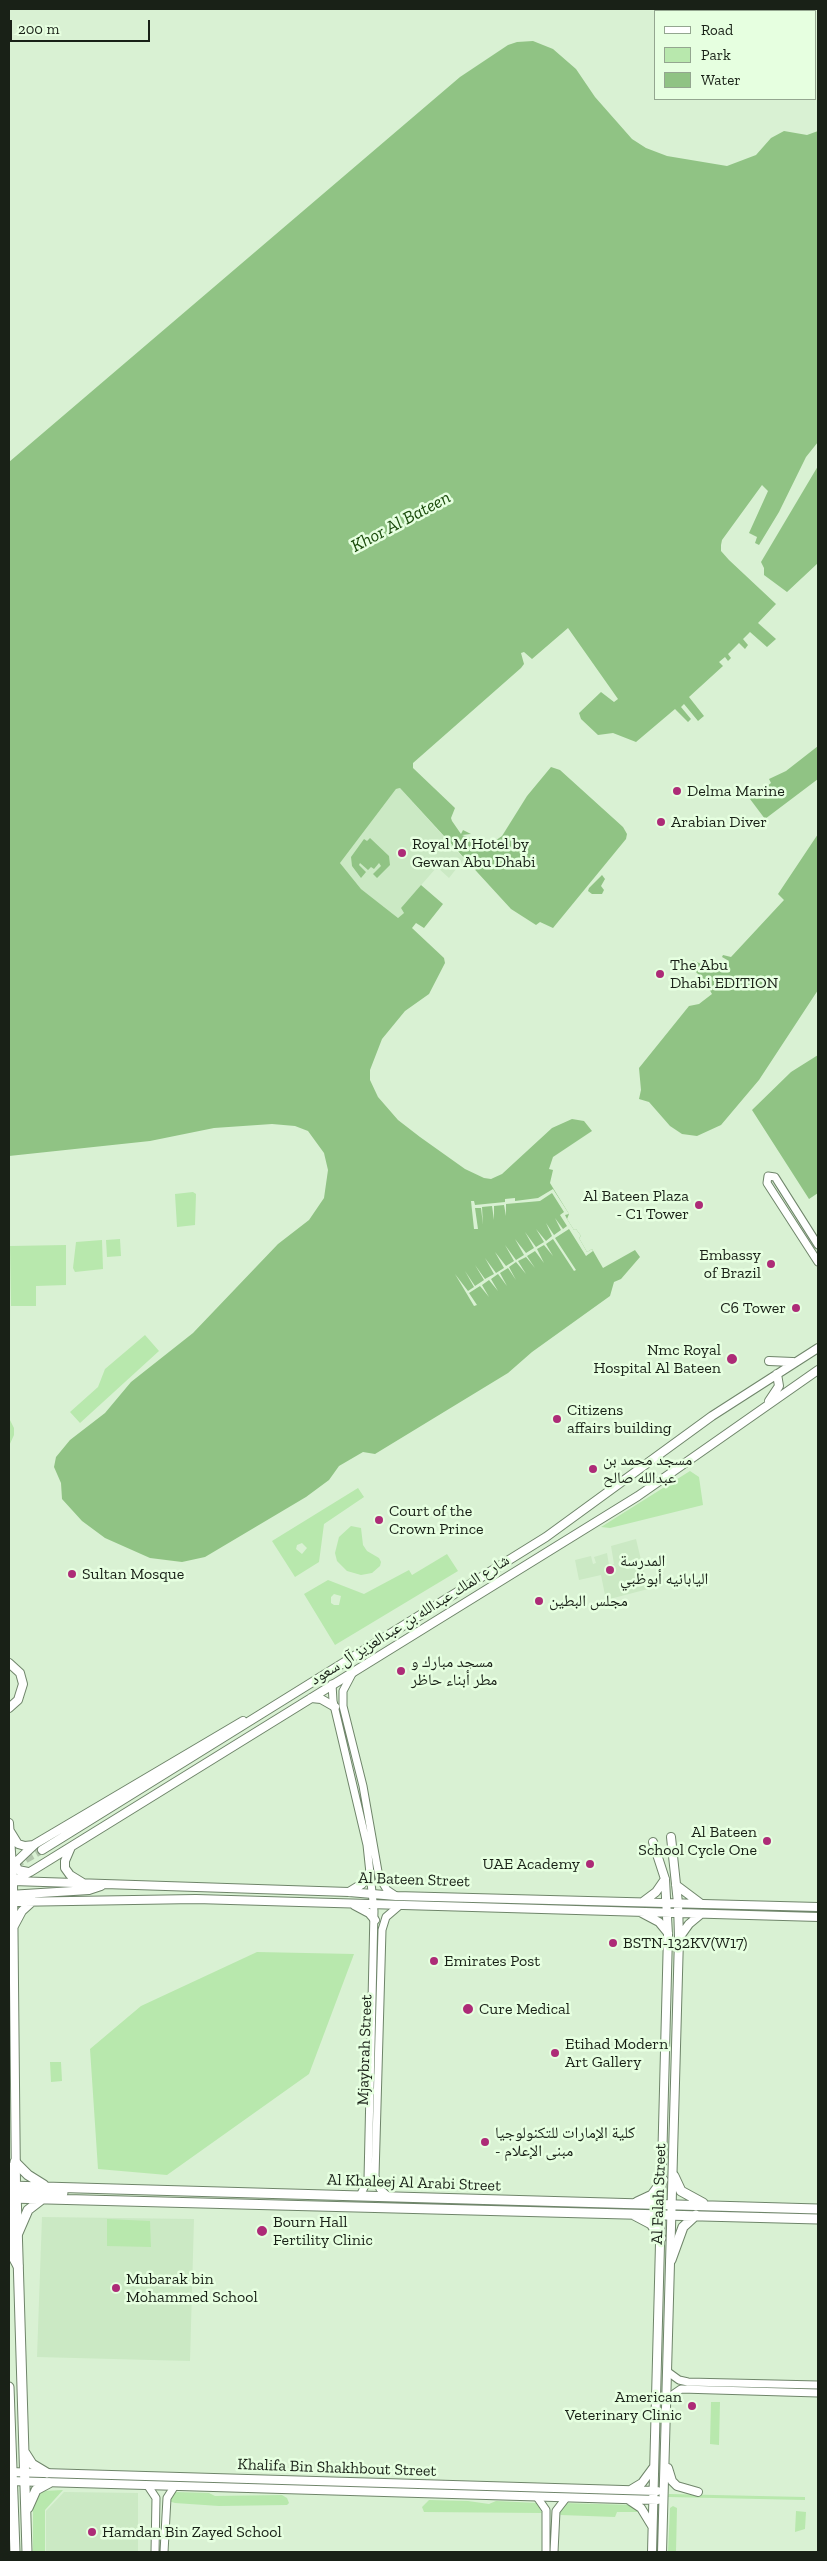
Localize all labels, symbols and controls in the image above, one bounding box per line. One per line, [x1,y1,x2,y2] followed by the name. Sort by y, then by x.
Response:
[12,10,152,42] scale bar
[654,10,817,100] legend
[18,20,59,38] text: 200 m
[701,21,733,39] text: Road
[701,46,731,64] text: Park
[701,71,741,89] text: Water
[347,487,455,557] water label: Khor Al Bateen
[687,781,785,801] place label: Delma Marine
[671,785,683,797] marker: Delma Marine
[671,812,767,832] place label: Arabian Diver
[655,816,667,828] marker: Arabian Diver
[412,834,536,872] place label: Royal M Hotel by Gewan Abu Dhabi
[396,847,408,859] marker: Royal M Hotel by Gewan Abu Dhabi
[670,955,778,993] place label: The Abu Dhabi EDITION
[654,968,666,980] marker: The Abu Dhabi EDITION
[583,1186,689,1224] place label: Al Bateen Plaza - C1 Tower
[693,1199,705,1211] marker: Al Bateen Plaza - C1 Tower
[699,1245,761,1283] place label: Embassy of Brazil
[765,1258,777,1270] marker: Embassy of Brazil
[720,1298,786,1318] place label: C6 Tower
[790,1302,802,1314] marker: C6 Tower
[593,1340,721,1378] place label: Nmc Royal Hospital Al Bateen
[725,1352,739,1366] marker: Nmc Royal Hospital Al Bateen
[567,1400,672,1438] place label: Citizens affairs building
[551,1413,563,1425] marker: Citizens affairs building
[603,1450,692,1488] place label: مسجد محمد بن عبدالله صالح
[587,1463,599,1475] marker: مسجد محمد بن عبدالله صالح
[389,1501,484,1539] place label: Court of the Crown Prince
[373,1514,385,1526] marker: Court of the Crown Prince
[307,1551,513,1689] street label: شارع الملك عبدالله بن عبدالعزيز آل سعود
[620,1551,708,1589] place label: المدرسة اليابانيه أبوظبي
[82,1564,184,1584] place label: Sultan Mosque
[604,1564,616,1576] marker: المدرسة اليابانيه أبوظبي
[66,1568,78,1580] marker: Sultan Mosque
[549,1591,628,1611] place label: مجلس البطين
[533,1595,545,1607] marker: مجلس البطين
[411,1652,497,1690] place label: مسجد مبارك و مطر أبناء حاظر
[395,1665,407,1677] marker: مسجد مبارك و مطر أبناء حاظر
[638,1822,757,1860] place label: Al Bateen School Cycle One
[761,1835,773,1847] marker: Al Bateen School Cycle One
[483,1854,580,1874] place label: UAE Academy
[584,1858,596,1870] marker: UAE Academy
[358,1868,470,1892] street label: Al Bateen Street
[623,1933,747,1953] place label: BSTN-132KV(W17)
[607,1937,619,1949] marker: BSTN-132KV(W17)
[444,1951,540,1971] place label: Emirates Post
[428,1955,440,1967] marker: Emirates Post
[353,1994,377,2106] street label: Mjaybrah Street
[479,1999,570,2019] place label: Cure Medical
[461,2002,475,2016] marker: Cure Medical
[565,2034,668,2072] place label: Etihad Modern Art Gallery
[549,2047,561,2059] marker: Etihad Modern Art Gallery
[495,2123,635,2161] place label: كلية الإمارات للتكنولوجيا - مبنى الإعلام
[479,2136,491,2148] marker: كلية الإمارات للتكنولوجيا - مبنى الإعلام
[648,2143,670,2245] street label: Al Falah Street
[327,2170,501,2196] street label: Al Khaleej Al Arabi Street
[273,2212,373,2250] place label: Bourn Hall Fertility Clinic
[255,2224,269,2238] marker: Bourn Hall Fertility Clinic
[126,2269,258,2307] place label: Mubarak bin Mohammed School
[110,2282,122,2294] marker: Mubarak bin Mohammed School
[565,2387,682,2425] place label: American Veterinary Clinic
[686,2400,698,2412] marker: American Veterinary Clinic
[237,2455,437,2481] street label: Khalifa Bin Shakhbout Street
[102,2522,282,2542] place label: Hamdan Bin Zayed School
[86,2526,98,2538] marker: Hamdan Bin Zayed School

